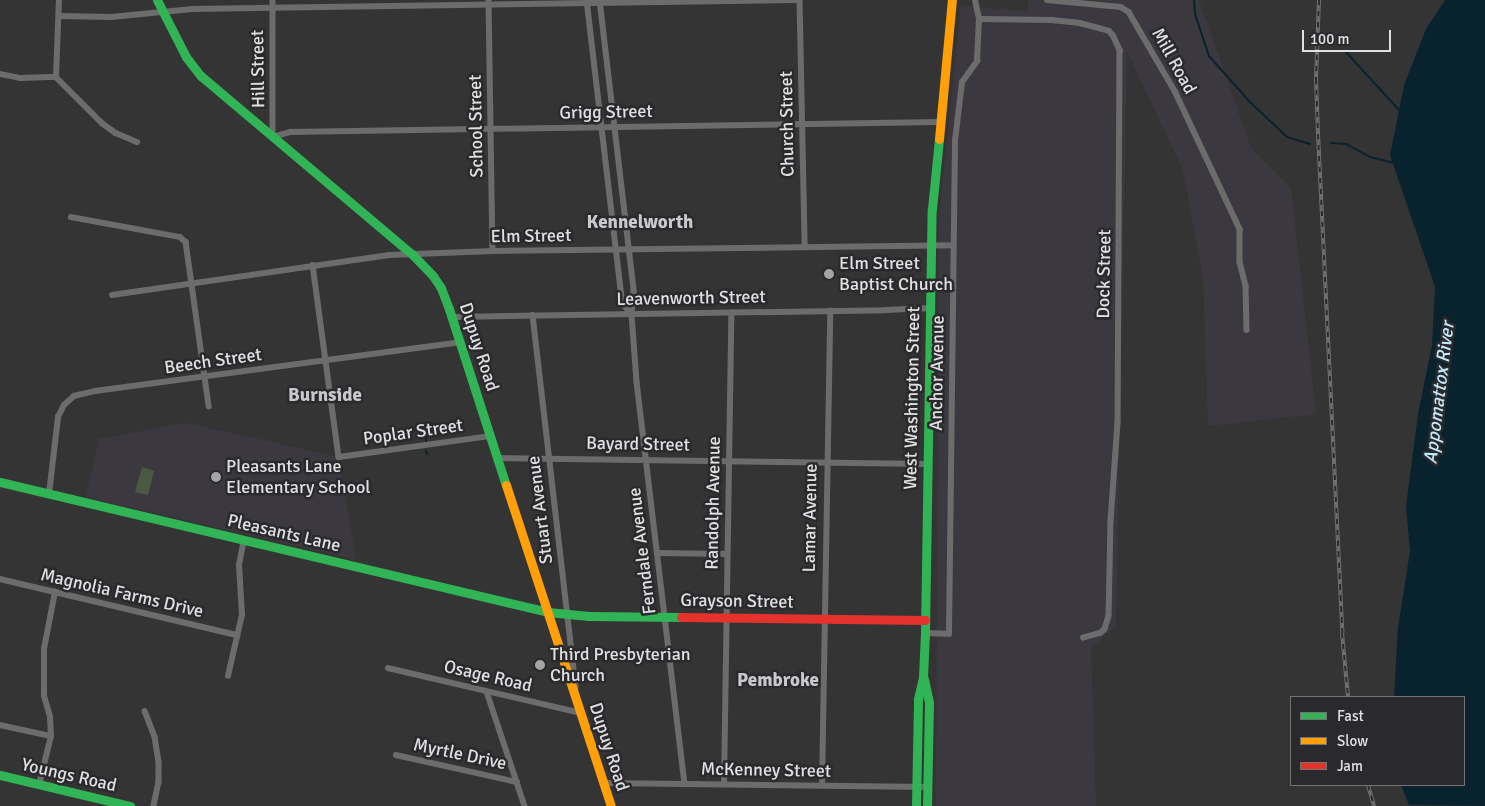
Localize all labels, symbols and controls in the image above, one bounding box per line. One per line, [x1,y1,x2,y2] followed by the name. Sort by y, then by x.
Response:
[1305,20,1394,52] scale bar
[1147,24,1201,98] street label: Mill Road
[247,30,269,108] street label: Hill Street
[1310,30,1350,48] text: 100 m
[775,71,799,177] street label: Church Street
[464,74,488,178] street label: School Street
[559,100,653,124] street label: Grigg Street
[587,212,693,234] district label: Kennelworth
[490,224,572,248] street label: Elm Street
[1092,229,1116,319] street label: Dock Street
[839,253,953,296] place label: Elm Street Baptist Church
[823,268,835,280] marker: Elm Street Baptist Church
[616,286,766,310] street label: Leavenworth Street
[455,300,503,394] street label: Dupuy Road
[900,306,924,490] street label: West Washington Street
[925,315,949,431] street label: Anchor Avenue
[1420,321,1460,465] water label: Appomattox River
[163,343,263,379] street label: Beech Street
[288,385,362,407] district label: Burnside
[362,414,464,450] street label: Poplar Street
[586,432,690,456] street label: Bayard Street
[701,436,725,570] street label: Randolph Avenue
[523,455,557,565] street label: Stuart Avenue
[226,456,371,498] place label: Pleasants Lane Elementary School
[798,463,822,573] street label: Lamar Avenue
[210,471,222,483] marker: Pleasants Lane Elementary School
[624,486,660,616] street label: Ferndale Avenue
[225,509,343,557] street label: Pleasants Lane
[38,564,206,622] street label: Magnolia Farms Drive
[680,589,794,613] street label: Grayson Street
[550,644,691,686] place label: Third Presbyterian Church
[442,655,534,697] street label: Osage Road
[534,659,546,671] marker: Third Presbyterian Church
[737,670,819,692] district label: Pembroke
[1290,696,1465,786] legend
[585,700,633,794] street label: Dupuy Road
[1337,707,1364,725] text: Fast
[1337,732,1368,750] text: Slow
[411,734,509,774] street label: Myrtle Drive
[19,754,119,796] street label: Youngs Road
[1337,757,1363,775] text: Jam
[701,758,831,782] street label: McKenney Street

